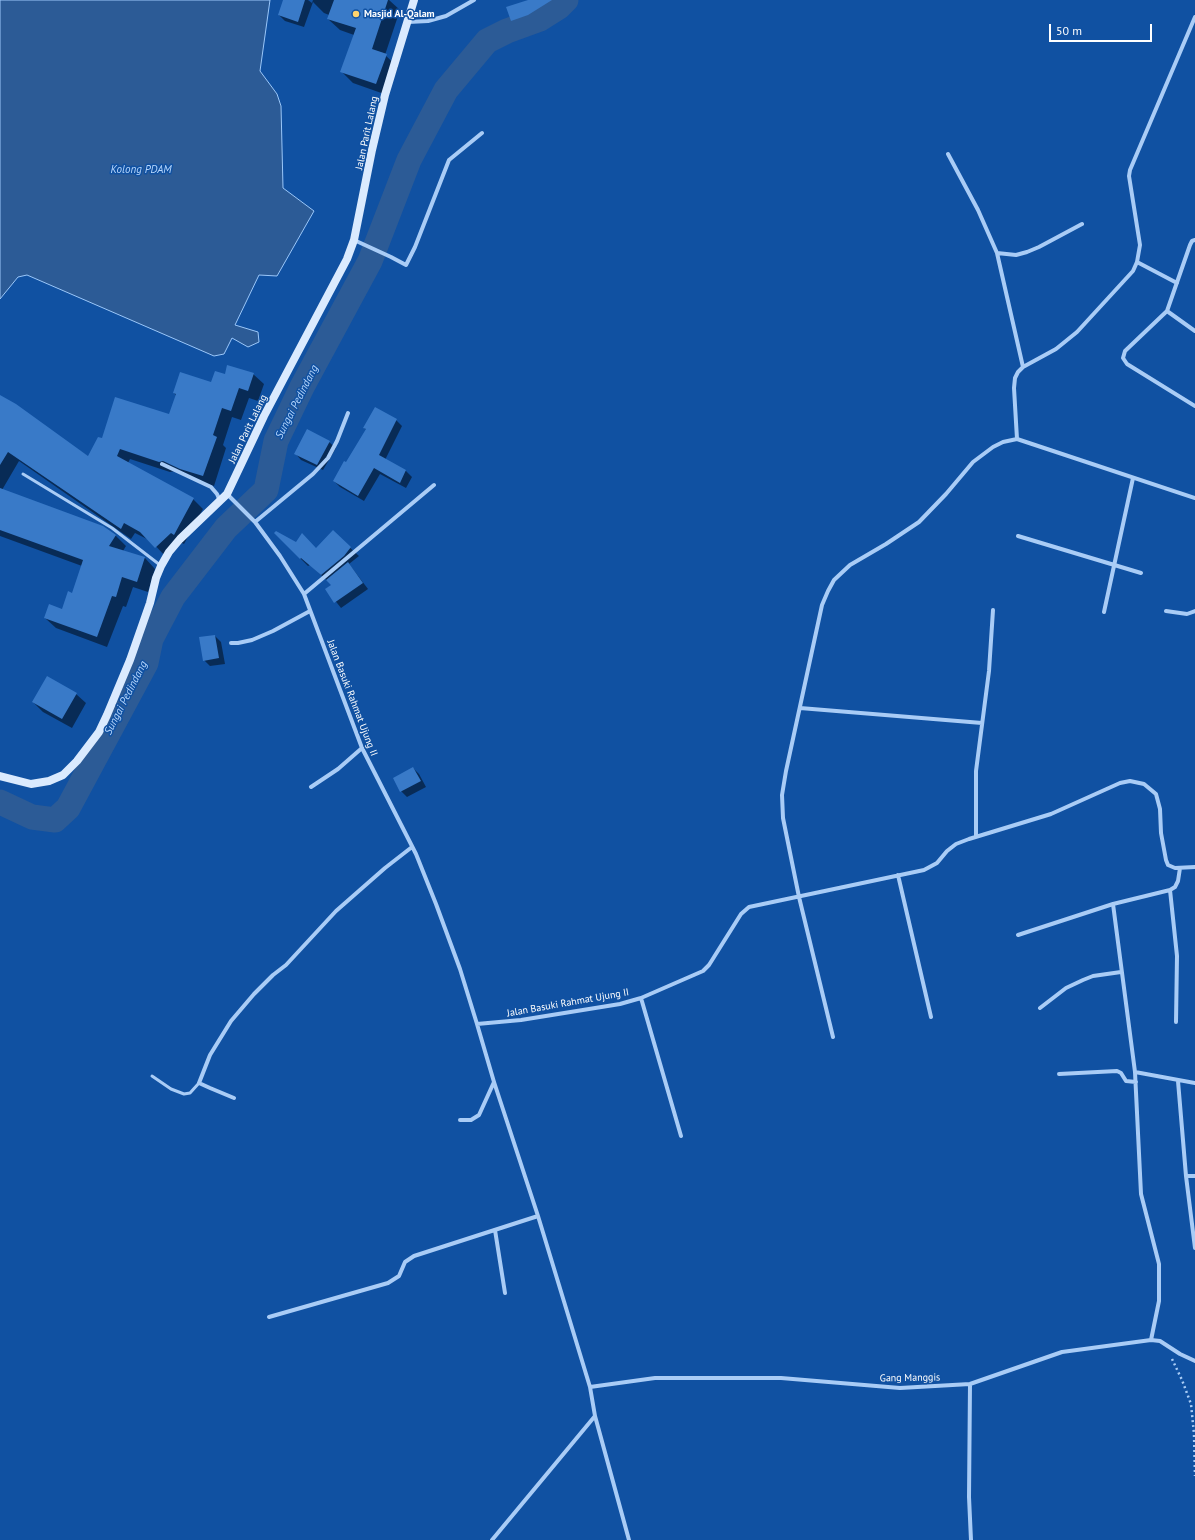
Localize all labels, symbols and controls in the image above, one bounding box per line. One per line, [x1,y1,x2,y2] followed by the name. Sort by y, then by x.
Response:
[364,8,435,20] place label: Masjid Al-Qalam
[351,9,361,19] marker: Masjid Al-Qalam
[1051,16,1154,42] scale bar
[1056,23,1082,38] text: 50 m
[353,95,381,171] street label: Jalan Parit Lalang
[110,163,172,177] water label: Kolong PDAM
[273,363,321,441] water label: Sungai Pedindang
[226,393,270,465] street label: Jalan Parit Lalang
[324,638,380,758] street label: Jalan Basuki Rahmat Ujung II
[102,659,150,737] water label: Sungai Pedindang
[506,986,630,1020] street label: Jalan Basuki Rahmat Ujung II
[880,1371,940,1385] street label: Gang Manggis

